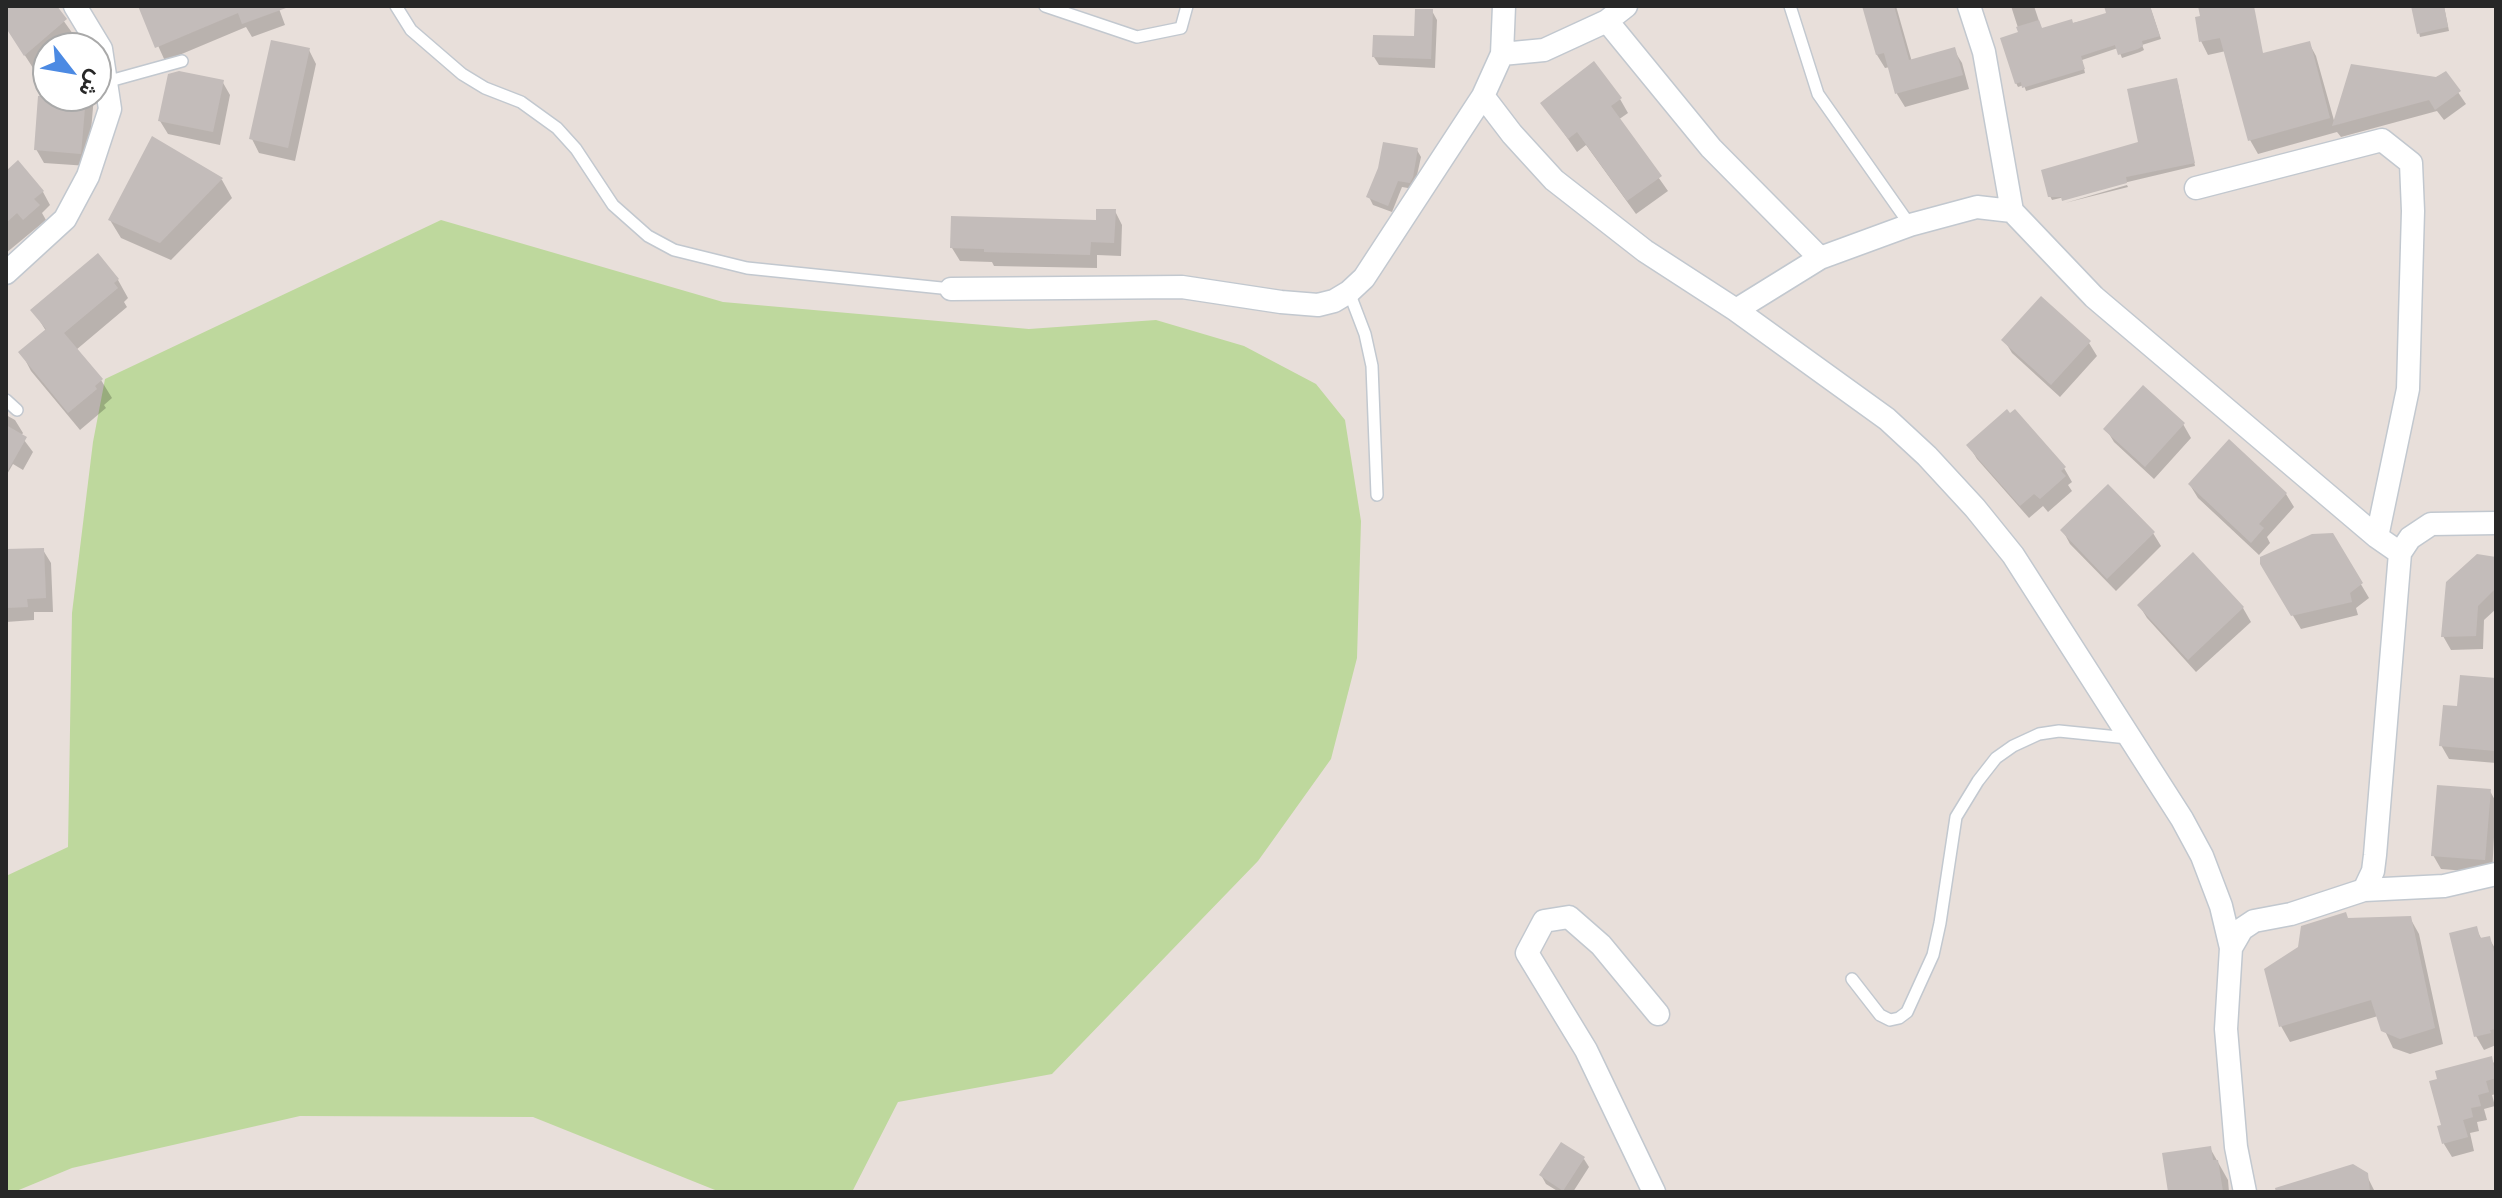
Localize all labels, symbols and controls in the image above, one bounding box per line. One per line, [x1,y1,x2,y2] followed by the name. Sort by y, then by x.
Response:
[32,32,112,112] north arrow
[74,66,109,101] text: ش

